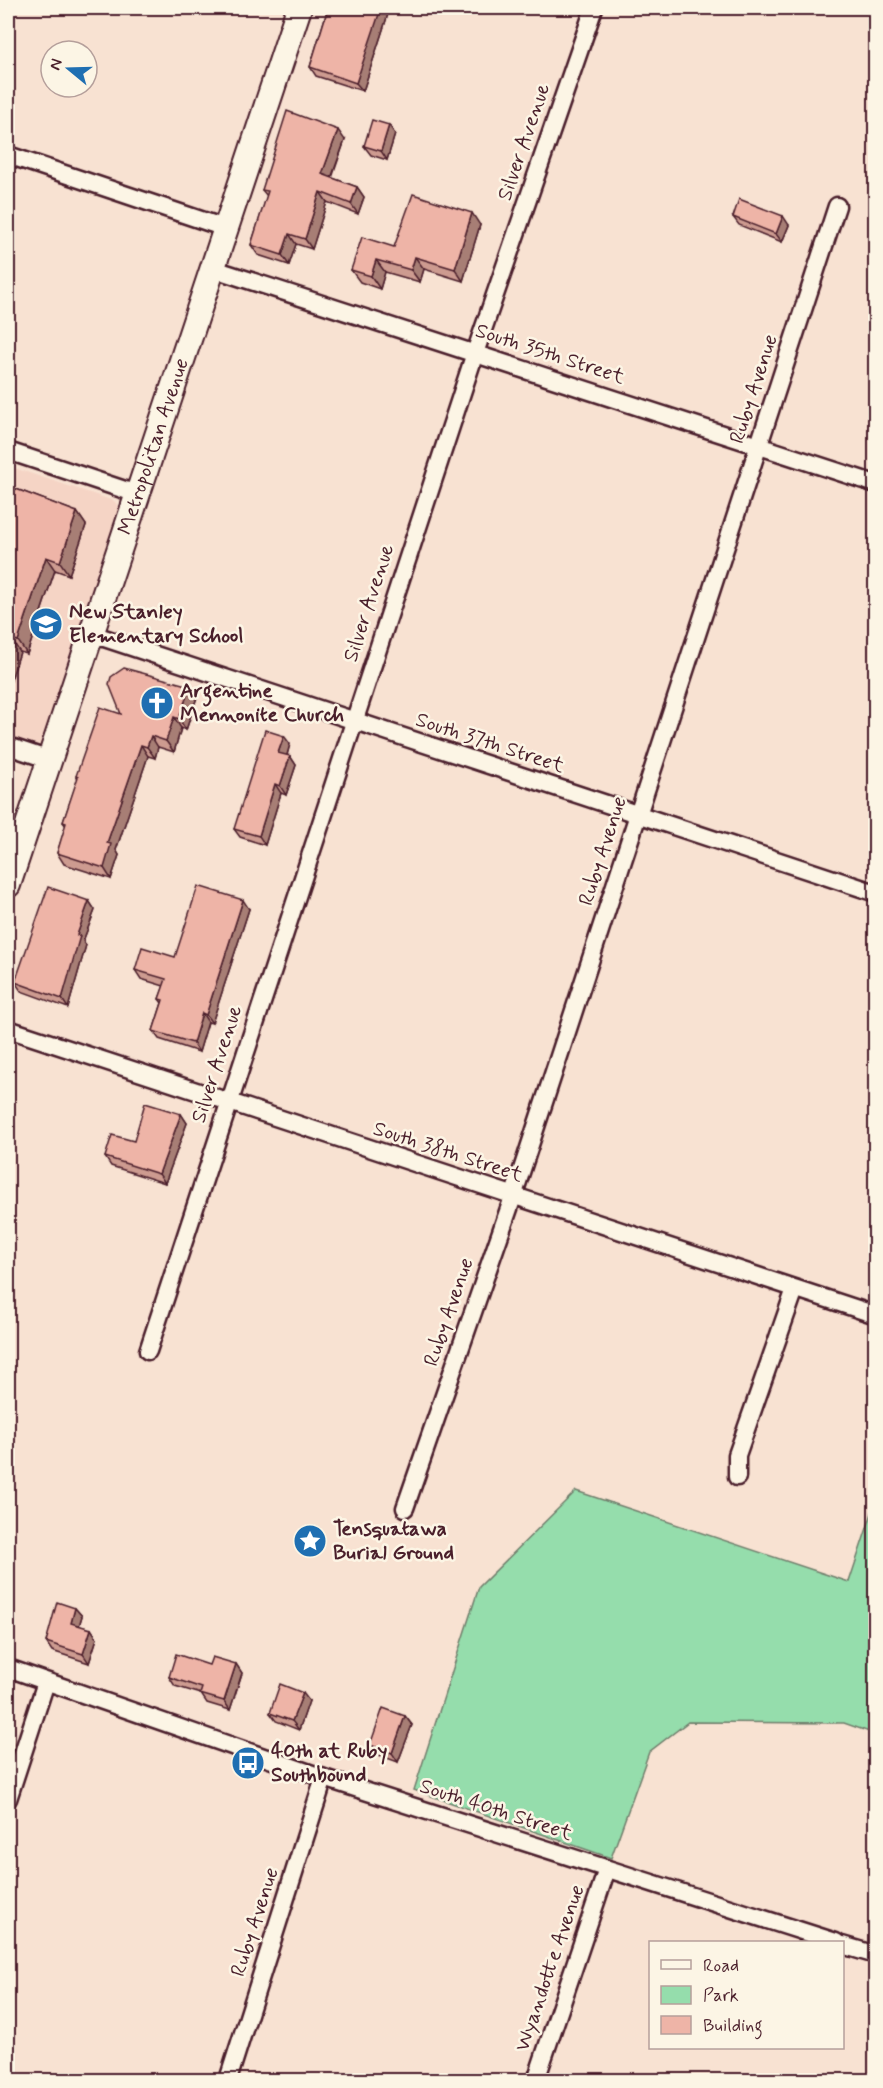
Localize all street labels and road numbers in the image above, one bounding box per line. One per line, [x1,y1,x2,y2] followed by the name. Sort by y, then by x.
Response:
[491,80,557,204] street label: Silver Avenue
[472,317,629,392] street label: South 35th Street
[723,331,785,447] street label: Ruby Avenue
[111,355,196,538] street label: Metropolitan Avenue
[337,540,401,665] street label: Silver Avenue
[412,706,569,780] street label: South 37th Street
[572,793,634,909] street label: Ruby Avenue
[185,1001,249,1126] street label: Silver Avenue
[370,1115,527,1190] street label: South 38th Street
[417,1254,481,1370] street label: Ruby Avenue
[416,1772,577,1848] street label: South 40th Street
[224,1864,286,1980] street label: Ruby Avenue
[508,1881,592,2055] street label: Wyandotte Avenue

